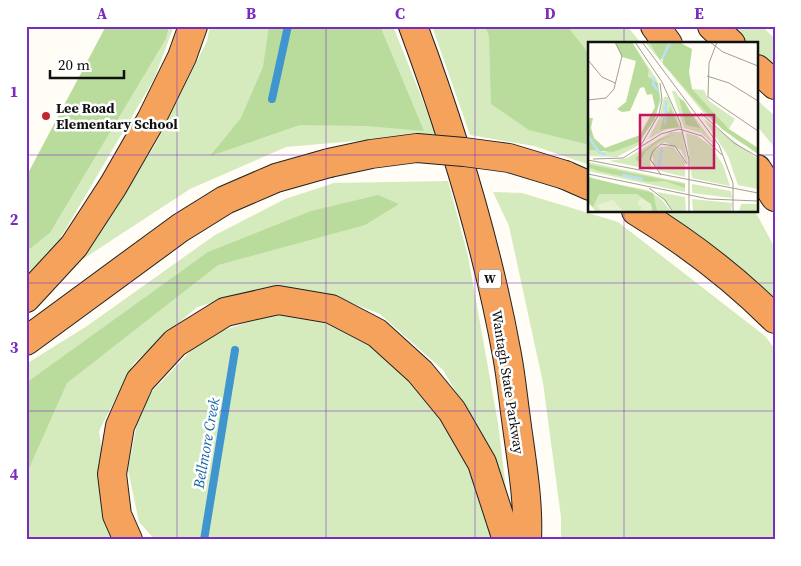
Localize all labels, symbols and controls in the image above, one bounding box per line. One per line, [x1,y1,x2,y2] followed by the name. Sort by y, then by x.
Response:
[97,2,108,24] text: A
[246,2,257,24] text: B
[395,2,405,24] text: C
[544,2,556,24] text: D
[694,2,704,24] text: E
[588,42,758,212] inset map
[50,48,124,80] scale bar
[58,54,90,75] text: 20 m
[10,80,18,102] text: 1
[56,98,178,134] place label: Lee Road Elementary School
[40,110,52,122] marker: Lee Road Elementary School
[10,208,19,230] text: 2
[479,270,501,288] road number: W
[487,309,529,456] street label: Wantagh State Parkway
[10,336,19,358] text: 3
[188,395,224,491] water label: Bellmore Creek
[10,463,19,485] text: 4

